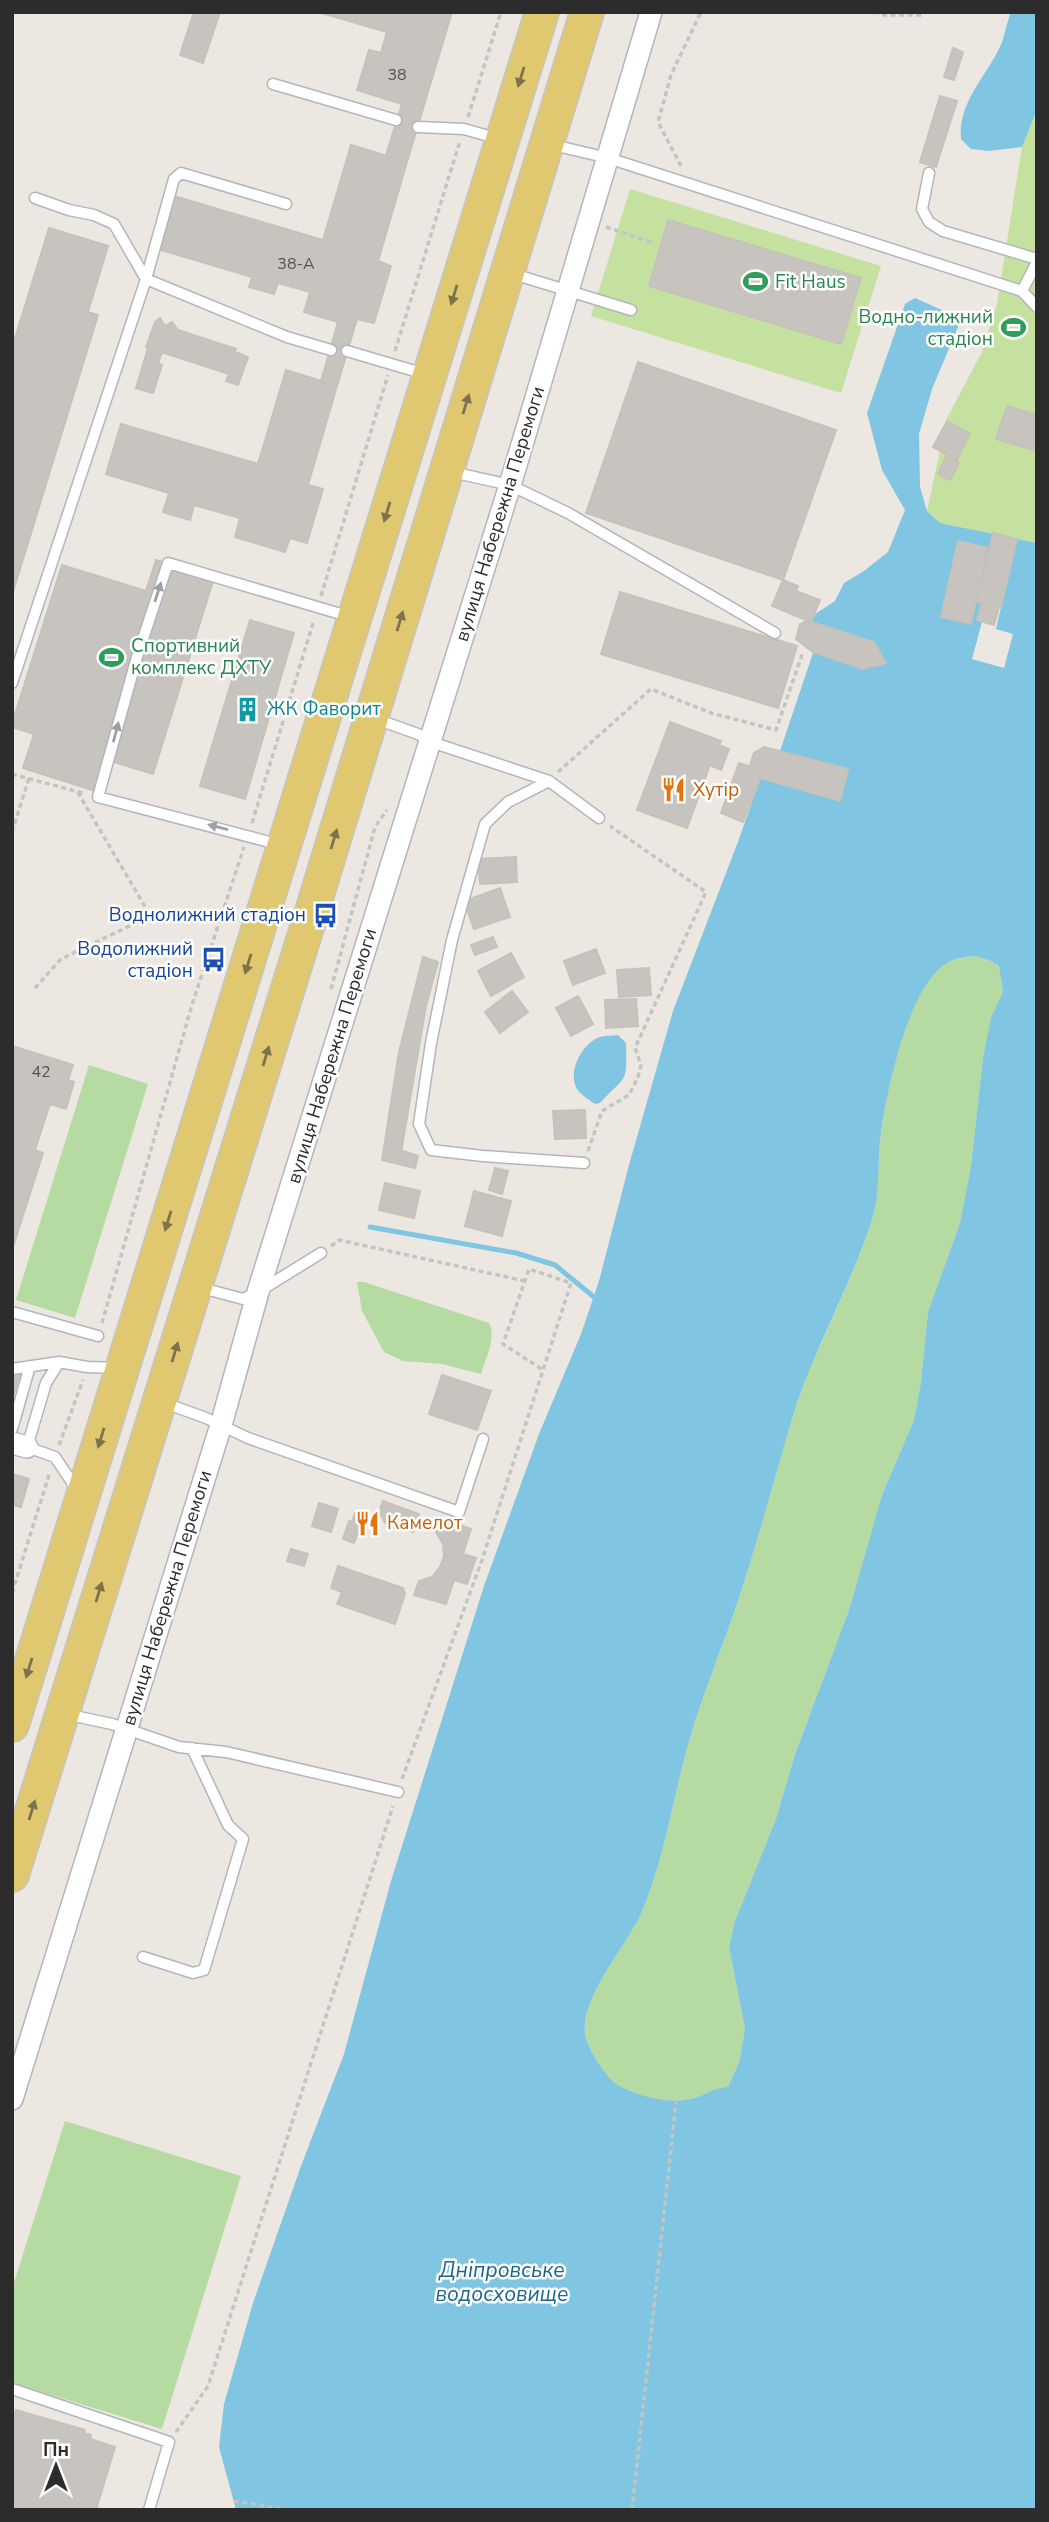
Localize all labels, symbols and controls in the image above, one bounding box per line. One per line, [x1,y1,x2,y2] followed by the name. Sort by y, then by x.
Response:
[387,64,407,86] house number: 38
[515,67,526,88] one-way arrow
[277,253,315,275] house number: 38-А
[741,268,769,296] sports icon: Fit Haus
[775,269,846,295] place label: Fit Haus
[448,284,459,305] one-way arrow
[858,304,993,352] place label: Водно-лижний стадіон
[999,314,1027,342] sports icon: Водно-лижний стадіон
[449,383,551,645] street label: вулиця Набережна Перемоги
[462,393,472,414] one-way arrow
[382,502,392,523] one-way arrow
[153,582,164,603] one-way arrow
[395,611,405,632] one-way arrow
[131,633,272,681] place label: Спортивний комплекс ДХТУ
[97,643,125,671] sports icon: Спортивний комплекс ДХТУ
[233,695,261,723] building icon: ЖК Фаворит
[267,696,381,722] place label: ЖК Фаворит
[111,720,122,742] one-way arrow
[659,776,687,804] restaurant icon: Хутір
[693,777,739,803] place label: Хутір
[207,821,229,832] one-way arrow
[329,828,339,849] one-way arrow
[312,901,340,929] bus stop icon: Воднолижний стадіон
[109,902,306,928] place label: Воднолижний стадіон
[281,925,383,1187] street label: вулиця Набережна Перемоги
[77,936,193,984] place label: Водолижний стадіон
[199,946,227,974] bus stop icon: Водолижний стадіон
[242,953,252,974] one-way arrow
[261,1045,271,1066] one-way arrow
[31,1061,51,1083] house number: 42
[162,1211,173,1232] one-way arrow
[170,1341,180,1362] one-way arrow
[95,1428,105,1449] one-way arrow
[116,1467,218,1729] street label: вулиця Набережна Перемоги
[353,1509,381,1537] restaurant icon: Камелот
[387,1510,463,1536] place label: Камелот
[95,1582,105,1603] one-way arrow
[24,1658,34,1679] one-way arrow
[28,1799,38,1820] one-way arrow
[436,2256,568,2308] water label: Дніпровське водосховище
[21,2431,91,2501] north arrow
[43,2437,69,2463] text: Пн

